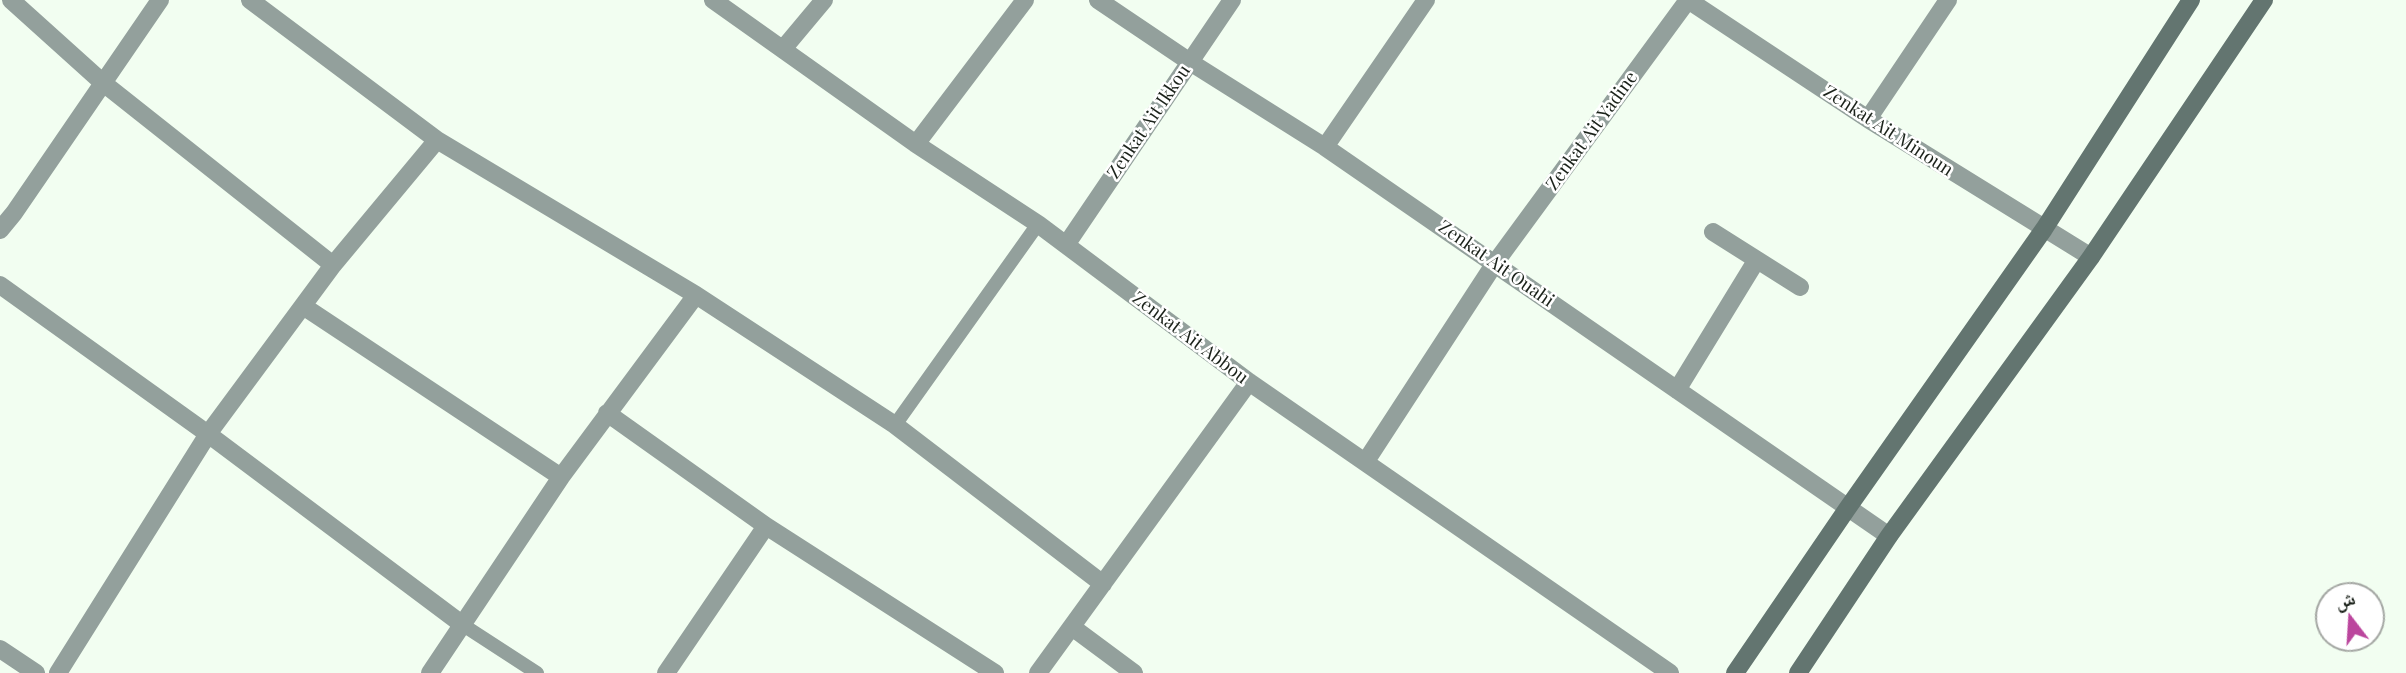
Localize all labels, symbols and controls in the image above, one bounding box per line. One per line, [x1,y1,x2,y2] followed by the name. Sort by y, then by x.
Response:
[1103,61,1195,183] street label: Zenkat Ait Ikkou
[1542,67,1642,195] street label: Zenkat Ait Yadine
[1819,81,1957,181] street label: Zenkat Ait Minoun
[1434,216,1558,312] street label: Zenkat Ait Ouahi
[1128,287,1252,389] street label: Zenkat Ait Abbou
[2315,582,2385,652] north arrow
[2331,583,2358,614] text: ش

